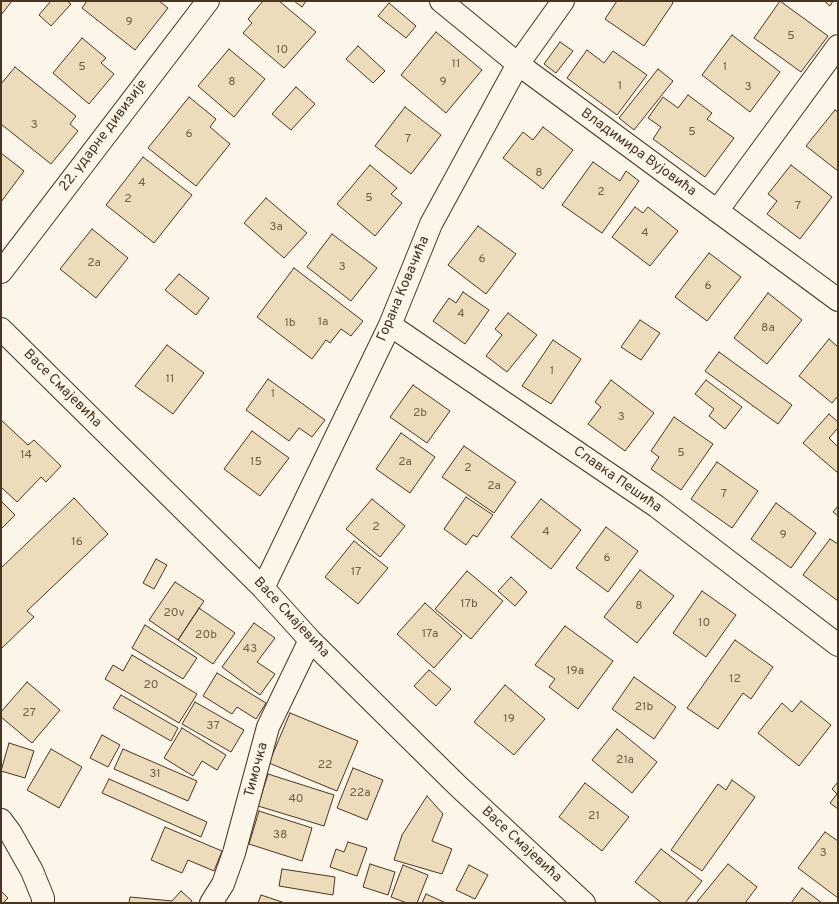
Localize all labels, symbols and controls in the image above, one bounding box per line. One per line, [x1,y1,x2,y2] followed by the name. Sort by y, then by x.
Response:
[125,16,133,30] house number: 9
[787,30,795,44] house number: 5
[276,44,288,58] house number: 10
[452,58,460,72] house number: 11
[78,61,86,75] house number: 5
[723,61,727,75] house number: 1
[228,76,236,90] house number: 8
[439,76,447,90] house number: 9
[56,77,152,195] street label: 22. ударне дивизије
[618,80,622,94] house number: 1
[744,81,752,95] house number: 3
[577,105,699,201] street label: Владимира Вујовића
[30,119,38,133] house number: 3
[688,126,696,140] house number: 5
[185,128,193,142] house number: 6
[405,133,411,147] house number: 7
[535,167,543,181] house number: 8
[138,177,146,191] house number: 4
[597,186,605,200] house number: 2
[365,192,373,206] house number: 5
[124,193,132,207] house number: 2
[795,200,801,214] house number: 7
[269,221,283,235] house number: 3a
[641,227,649,241] house number: 4
[374,234,434,344] street label: Горана Ковачића
[478,253,486,267] house number: 6
[87,257,101,271] house number: 2a
[338,261,346,275] house number: 3
[704,280,712,294] house number: 6
[457,308,465,322] house number: 4
[318,316,328,330] house number: 1a
[284,317,296,331] house number: 1b
[761,322,775,336] house number: 8a
[19,346,105,432] street label: Васе Смајевића
[550,365,554,379] house number: 1
[166,373,174,387] house number: 11
[271,388,275,402] house number: 1
[413,407,427,421] house number: 2b
[617,411,625,425] house number: 3
[570,443,664,517] street label: Славка Пешића
[677,447,685,461] house number: 5
[20,449,32,463] house number: 14
[250,456,262,470] house number: 15
[398,456,412,470] house number: 2a
[464,462,472,476] house number: 2
[487,480,501,494] house number: 2a
[721,488,727,502] house number: 7
[372,521,380,535] house number: 2
[542,526,550,540] house number: 4
[779,529,787,543] house number: 9
[71,536,83,550] house number: 16
[603,552,611,566] house number: 6
[351,566,361,580] house number: 17
[249,574,333,662] street label: Васе Смајевића
[460,598,478,612] house number: 17b
[635,600,643,614] house number: 8
[163,607,185,621] house number: 20v
[698,617,710,631] house number: 10
[422,628,438,642] house number: 17a
[195,629,217,643] house number: 20b
[243,643,257,657] house number: 43
[566,665,584,679] house number: 19a
[729,673,741,687] house number: 12
[143,679,159,693] house number: 20
[635,701,653,715] house number: 21b
[22,707,36,721] house number: 27
[503,713,515,727] house number: 19
[206,720,220,734] house number: 37
[242,741,272,799] street label: Тимочка
[616,754,634,768] house number: 21a
[318,759,332,773] house number: 22
[149,768,161,782] house number: 31
[350,787,370,801] house number: 22a
[288,793,304,807] house number: 40
[477,803,565,887] street label: Васе Смајевића
[588,810,600,824] house number: 21
[273,829,287,843] house number: 38
[819,847,827,861] house number: 3

